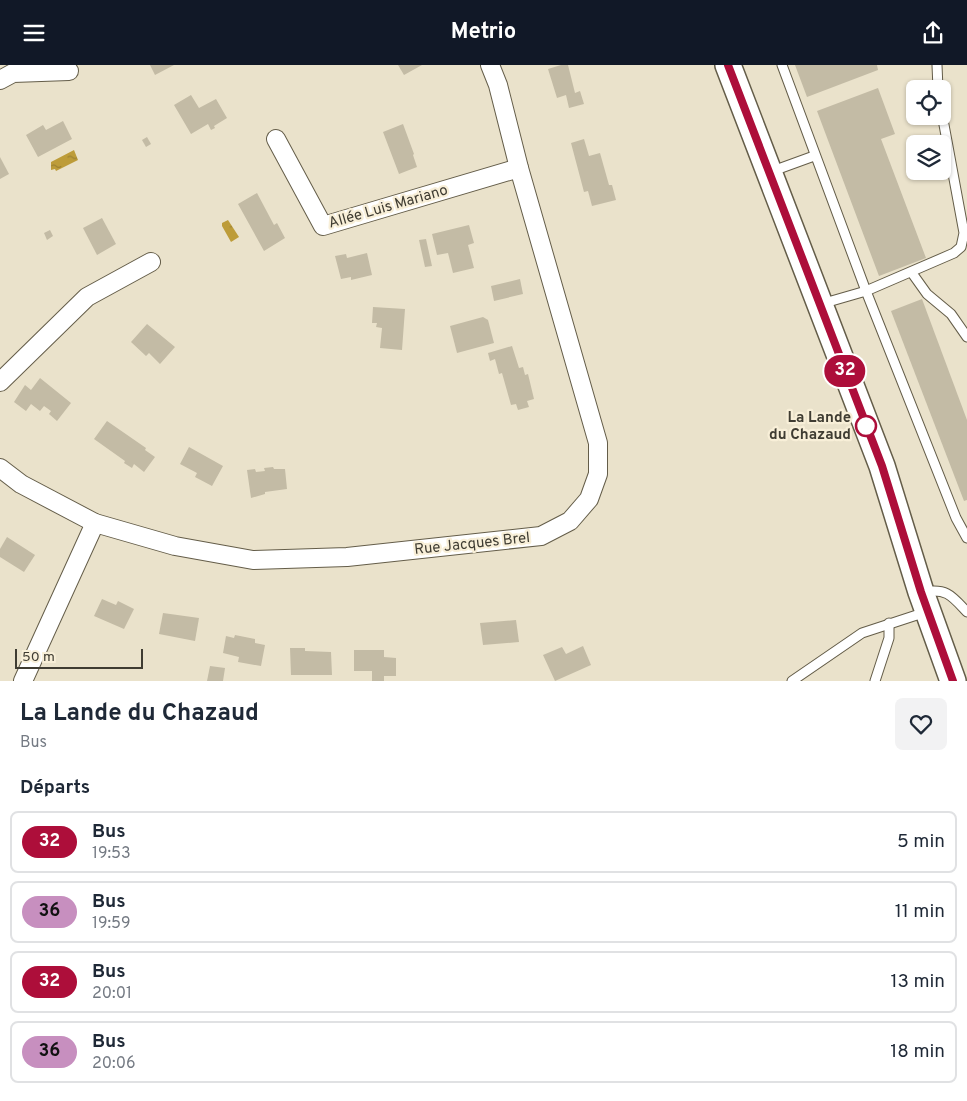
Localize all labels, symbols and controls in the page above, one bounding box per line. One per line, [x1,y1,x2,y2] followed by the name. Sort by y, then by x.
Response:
[20,19,48,47] icon: menu
[451,19,516,46] text: Metrio
[919,19,947,47] icon: share
[906,80,951,180] map controls
[906,80,951,125] button: locate
[906,135,951,180] button: layers
[327,181,450,234] street label: Allée Luis Mariano
[822,355,868,387] line badge: 32
[834,359,856,382] text: 32
[769,409,851,445] place label: La Lande du Chazaud
[855,415,877,437] marker: La Lande du Chazaud
[413,529,531,560] street label: Rue Jacques Brel
[15,646,142,669] scale bar
[22,649,55,666] text: 50 m
[895,698,947,750] button: heart
[20,699,259,729] text: La Lande du Chazaud
[20,733,47,753] text: Bus
[20,776,90,800] text: Départs
[92,820,126,844] text: Bus
[39,830,60,853] text: 32
[897,830,945,854] text: 5 min
[92,844,131,864] text: 19:53
[92,890,126,914] text: Bus
[39,900,60,923] text: 36
[895,900,945,924] text: 11 min
[92,914,130,934] text: 19:59
[92,960,126,984] text: Bus
[39,970,60,993] text: 32
[890,970,945,994] text: 13 min
[92,984,132,1004] text: 20:01
[92,1030,126,1054] text: Bus
[39,1040,60,1063] text: 36
[890,1040,945,1064] text: 18 min
[92,1054,136,1074] text: 20:06

